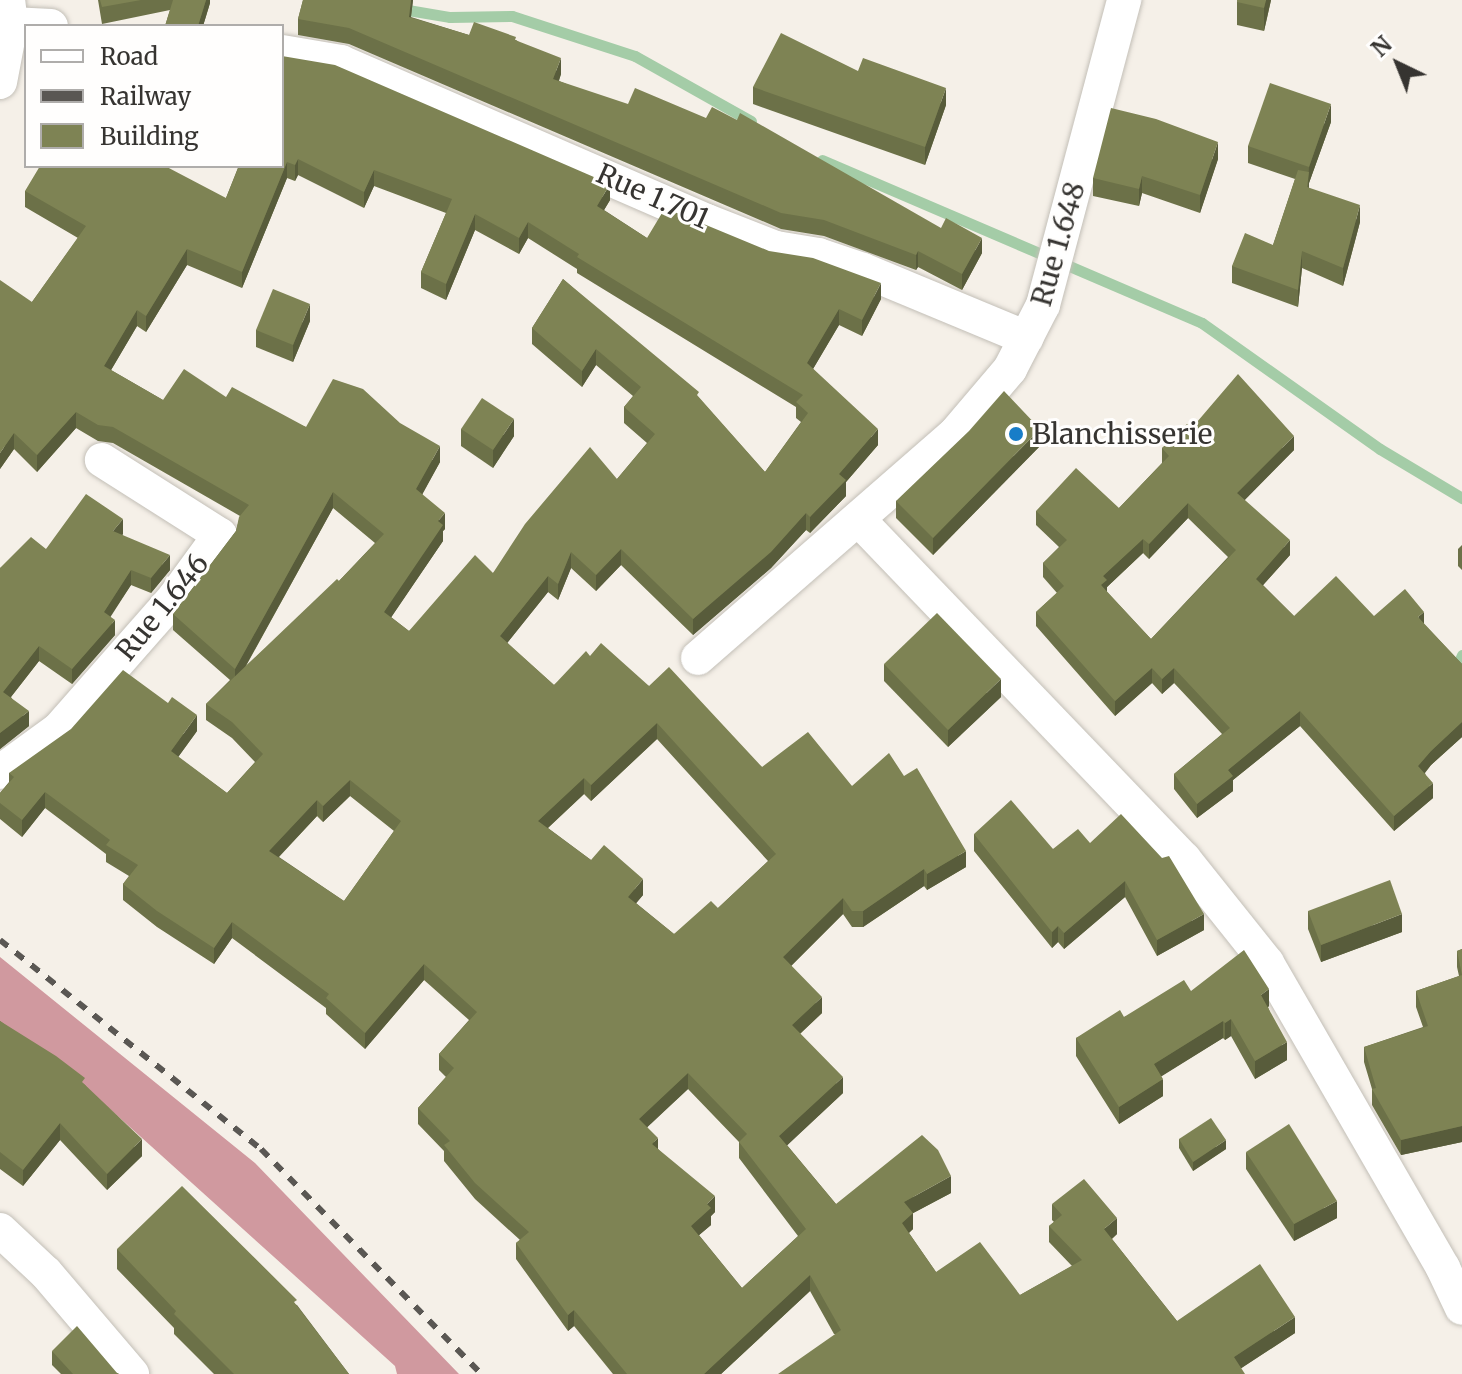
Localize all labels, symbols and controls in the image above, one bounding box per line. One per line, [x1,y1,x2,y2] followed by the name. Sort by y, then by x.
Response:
[24,24,284,168] legend
[1358,24,1438,104] north arrow
[1366,30,1398,63] text: N
[100,41,158,72] text: Road
[100,81,191,112] text: Railway
[100,121,199,152] text: Building
[591,156,715,236] street label: Rue 1.701
[1024,178,1092,310] street label: Rue 1.648
[1032,417,1212,451] place label: Blanchisserie
[1007,425,1025,443] marker: Blanchisserie
[109,547,215,667] street label: Rue 1.646

